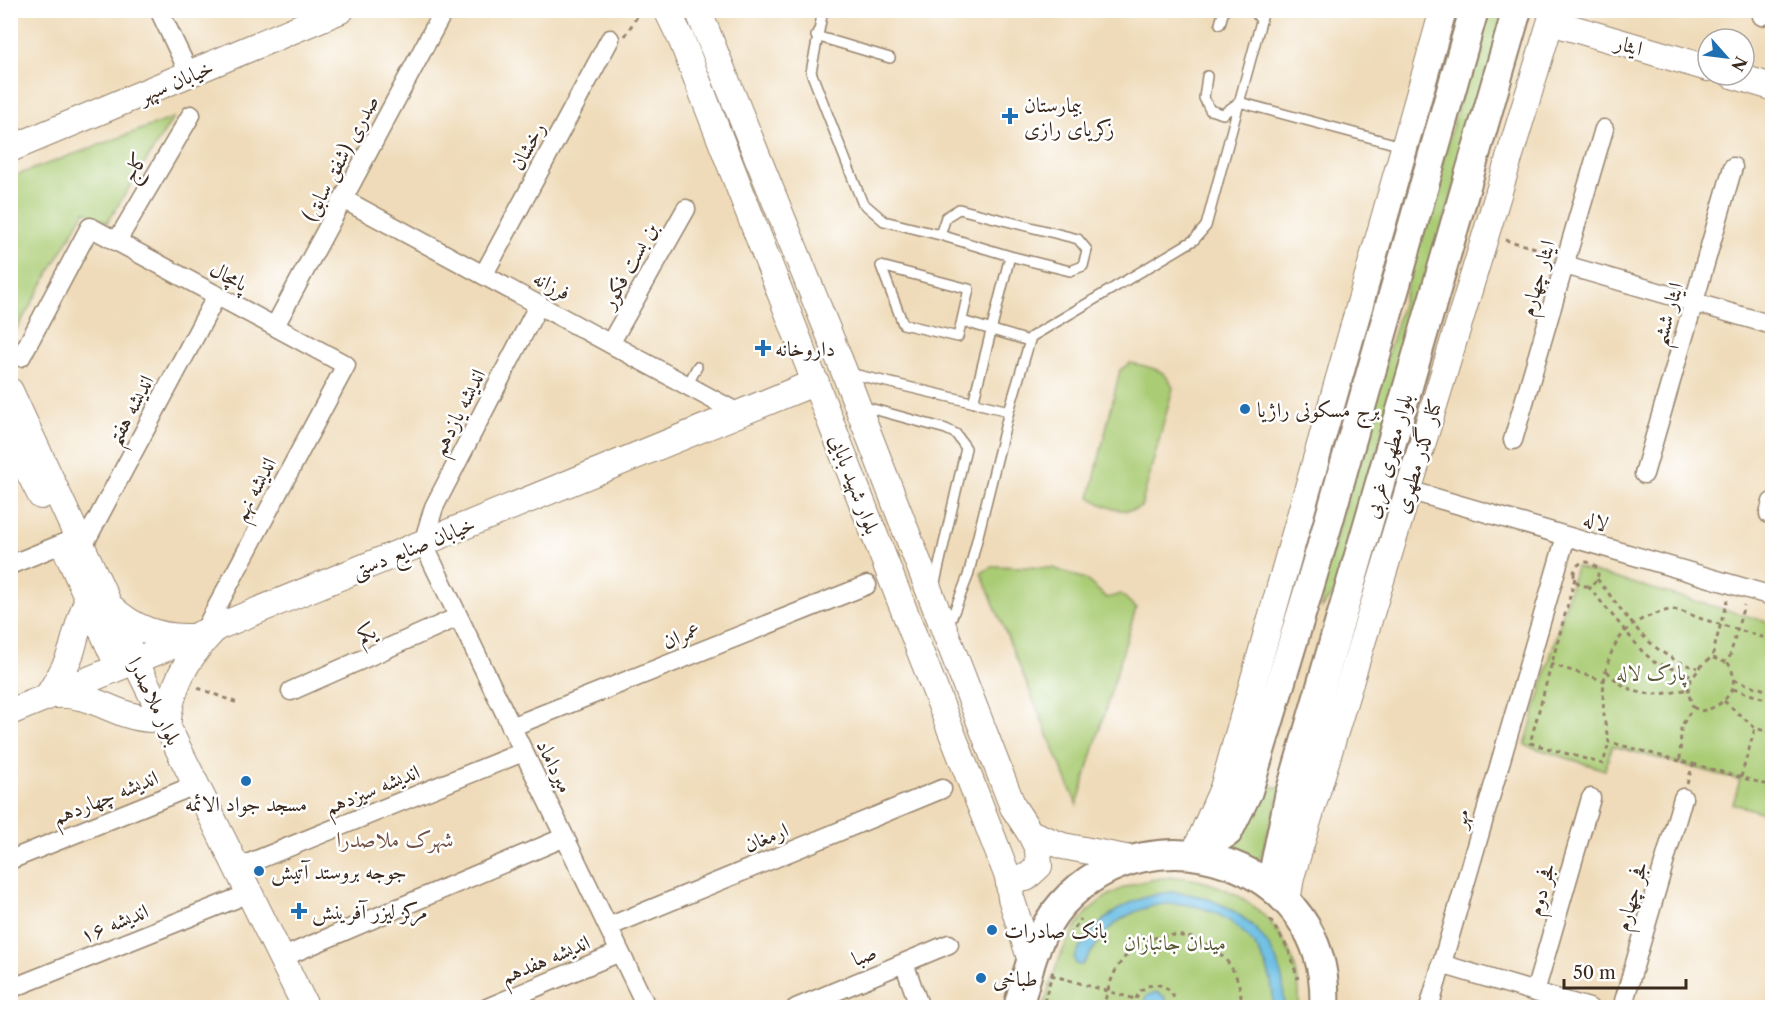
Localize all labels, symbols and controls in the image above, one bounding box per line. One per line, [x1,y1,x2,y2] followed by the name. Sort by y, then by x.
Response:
[1696,27,1756,87] north arrow
[1610,29,1646,62] street label: ایثار
[1727,53,1751,75] text: N
[133,54,218,111] street label: خیابان سپهر
[296,91,385,226] street label: صدری (شفق سابق)
[1024,92,1114,142] place label: بیمارستان زکریای رازی
[1001,107,1019,125] marker: بیمارستان زکریای رازی
[504,118,550,174] street label: رخشان
[116,148,158,190] street label: کاج
[594,218,664,315] street label: بن بست فكور
[1514,237,1565,320] street label: ایثار چهارم
[205,256,253,299] street label: پامچال
[529,265,575,306] street label: فرزانه
[1646,279,1697,351] street label: ایثار ششم
[775,336,835,361] place label: داروخانه
[756,341,770,355] marker: داروخانه
[426,365,498,463] street label: اندیشه یازدهم
[101,371,167,454] street label: اندیشه هفتم
[1358,391,1421,522] street label: بلوار مطهری غربی
[1387,395,1448,517] street label: کنار گذر مطهری
[1257,397,1380,429] place label: برج مسکونی راژیا
[1238,402,1252,416] marker: برج مسکونی راژیا
[823,430,885,538] street label: بلوار شهید بابایی
[227,453,288,529] street label: اندیشه نهم
[1581,506,1611,536] street label: لاله
[347,511,481,590] street label: خیابان صنایع دستی
[658,616,704,655] street label: عمران
[352,617,384,655] street label: یکم
[122,653,187,749] street label: بلوار ملاصدرا
[1616,660,1687,688] park label: پارک لاله
[531,735,579,797] street label: میرداماد
[321,759,426,827] street label: اندیشه سیزدهم
[49,764,164,837] street label: اندیشه چهاردهم
[239,774,253,788] marker: مسجد جواد الائمه
[185,791,307,817] place label: مسجد جواد الائمه
[1445,806,1476,833] street label: مهر
[740,817,792,857] street label: ارمغان
[336,826,454,854] district label: شهرک ملاصدرا
[1609,858,1659,935] street label: فجر چهارم
[271,859,407,886] place label: جوجه بروستد آتیش
[1522,860,1566,920] street label: فجر دوم
[252,864,266,878] marker: جوجه بروستد آتیش
[76,898,152,948] street label: اندیشه ۱۶
[312,899,428,927] place label: مرکز لیزر آفرینش
[290,902,308,920] marker: مرکز لیزر آفرینش
[1004,918,1107,944] place label: بانک صادرات
[985,923,999,937] marker: بانک صادرات
[497,929,597,996] street label: اندیشه هفدهم
[1124,930,1226,955] park label: میدان جانبازان
[848,939,880,972] street label: صبا
[1564,952,1686,990] scale bar
[1573,962,1616,984] text: 50 m
[993,966,1038,992] place label: طباخی
[974,971,988,985] marker: طباخی

